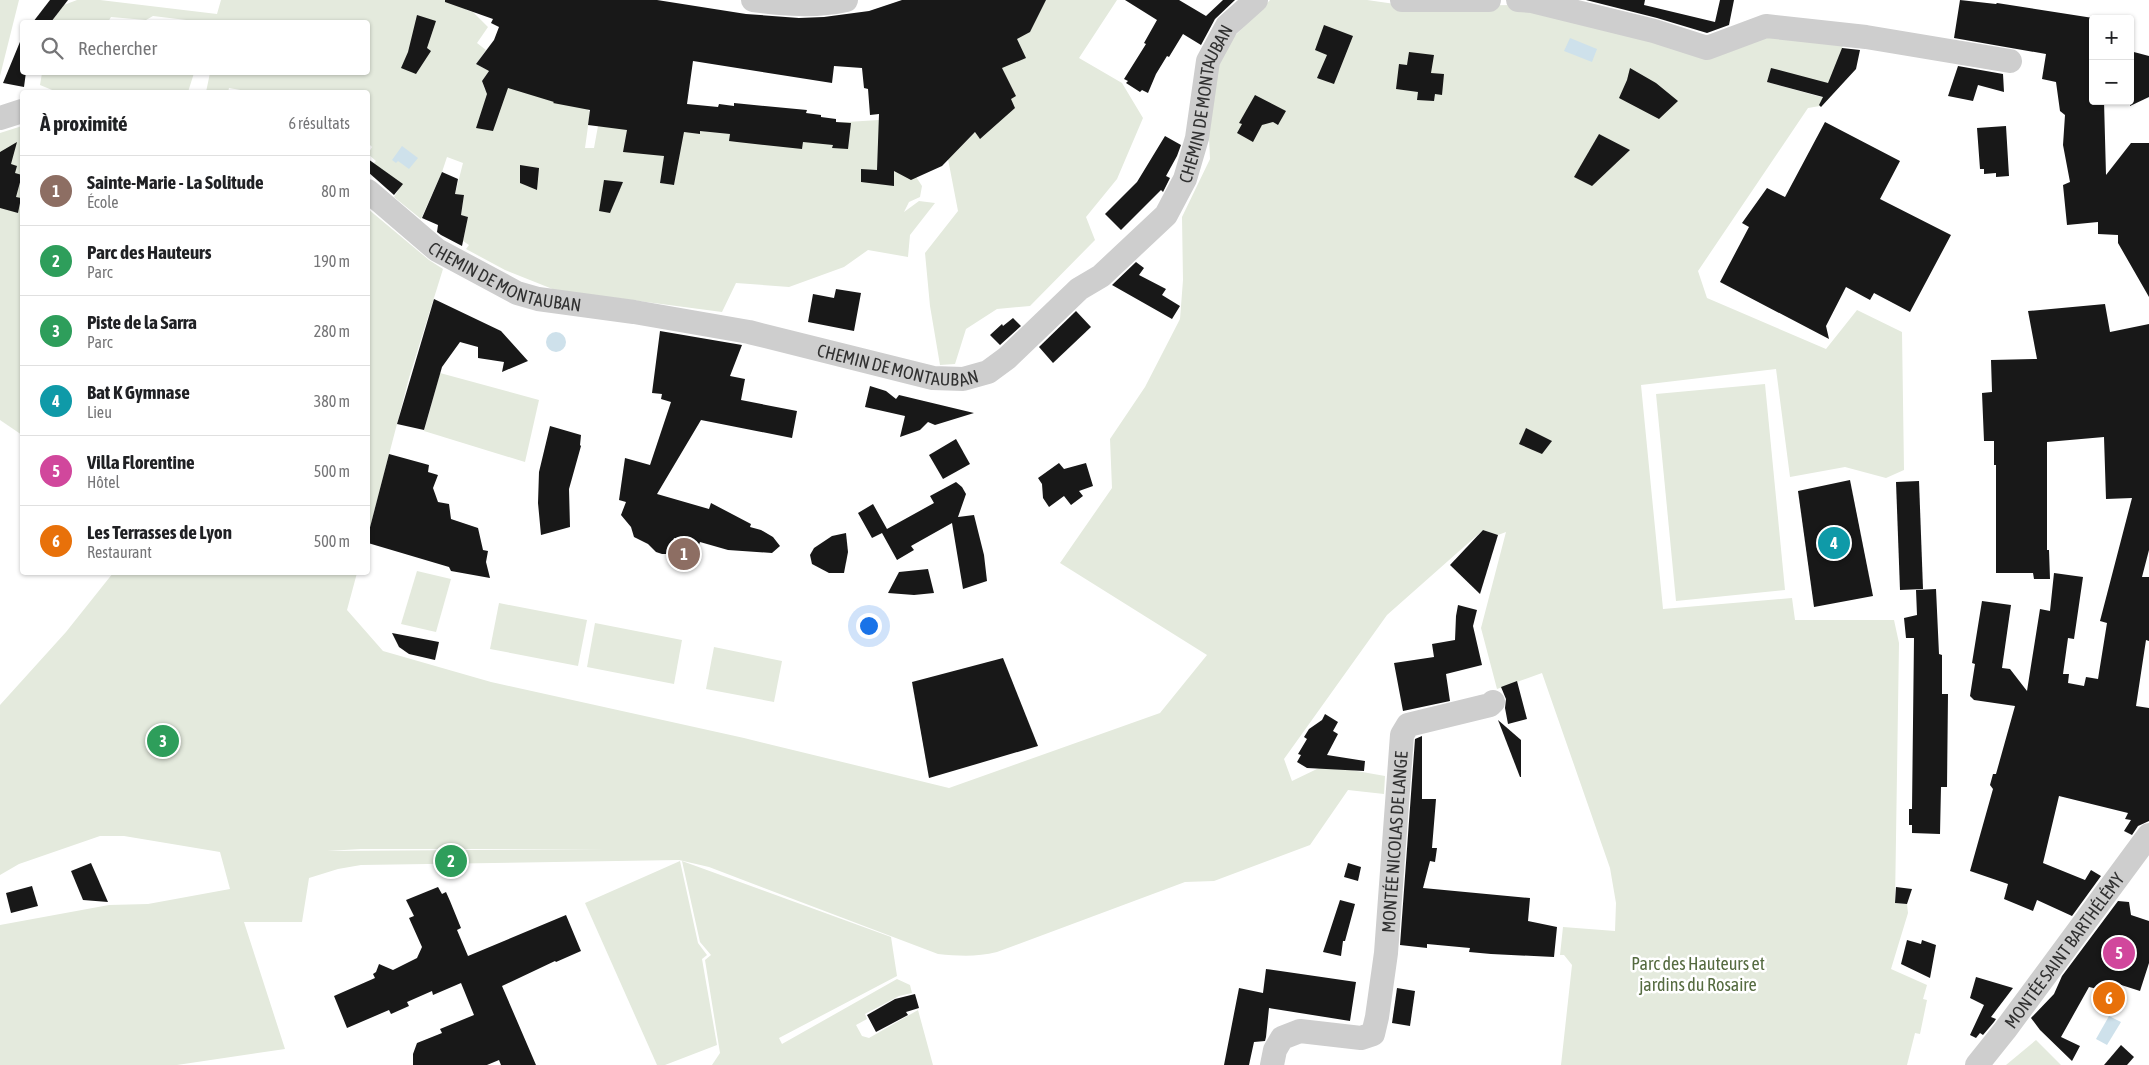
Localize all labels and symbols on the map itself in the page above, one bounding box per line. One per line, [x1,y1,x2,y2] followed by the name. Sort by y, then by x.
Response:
[1174,21,1236,185] street label: CHEMIN DE MONTAUBAN
[424,237,583,315] street label: CHEMIN DE MONTAUBAN
[815,339,981,390] street label: CHEMIN DE MONTAUBAN
[1818,524,1850,562] pin: 4
[668,535,700,573] pin: 1
[856,613,882,639] your location
[147,722,179,760] pin: 3
[1377,750,1411,934] street label: MONTÉE NICOLAS DE LANGE
[435,842,467,880] pin: 2
[2000,868,2128,1032] street label: MONTÉE SAINT BARTHÉLÉMY
[2103,934,2135,972] pin: 5
[1631,953,1765,995] park label: Parc des Hauteurs et jardins du Rosaire
[2093,979,2125,1017] pin: 6

